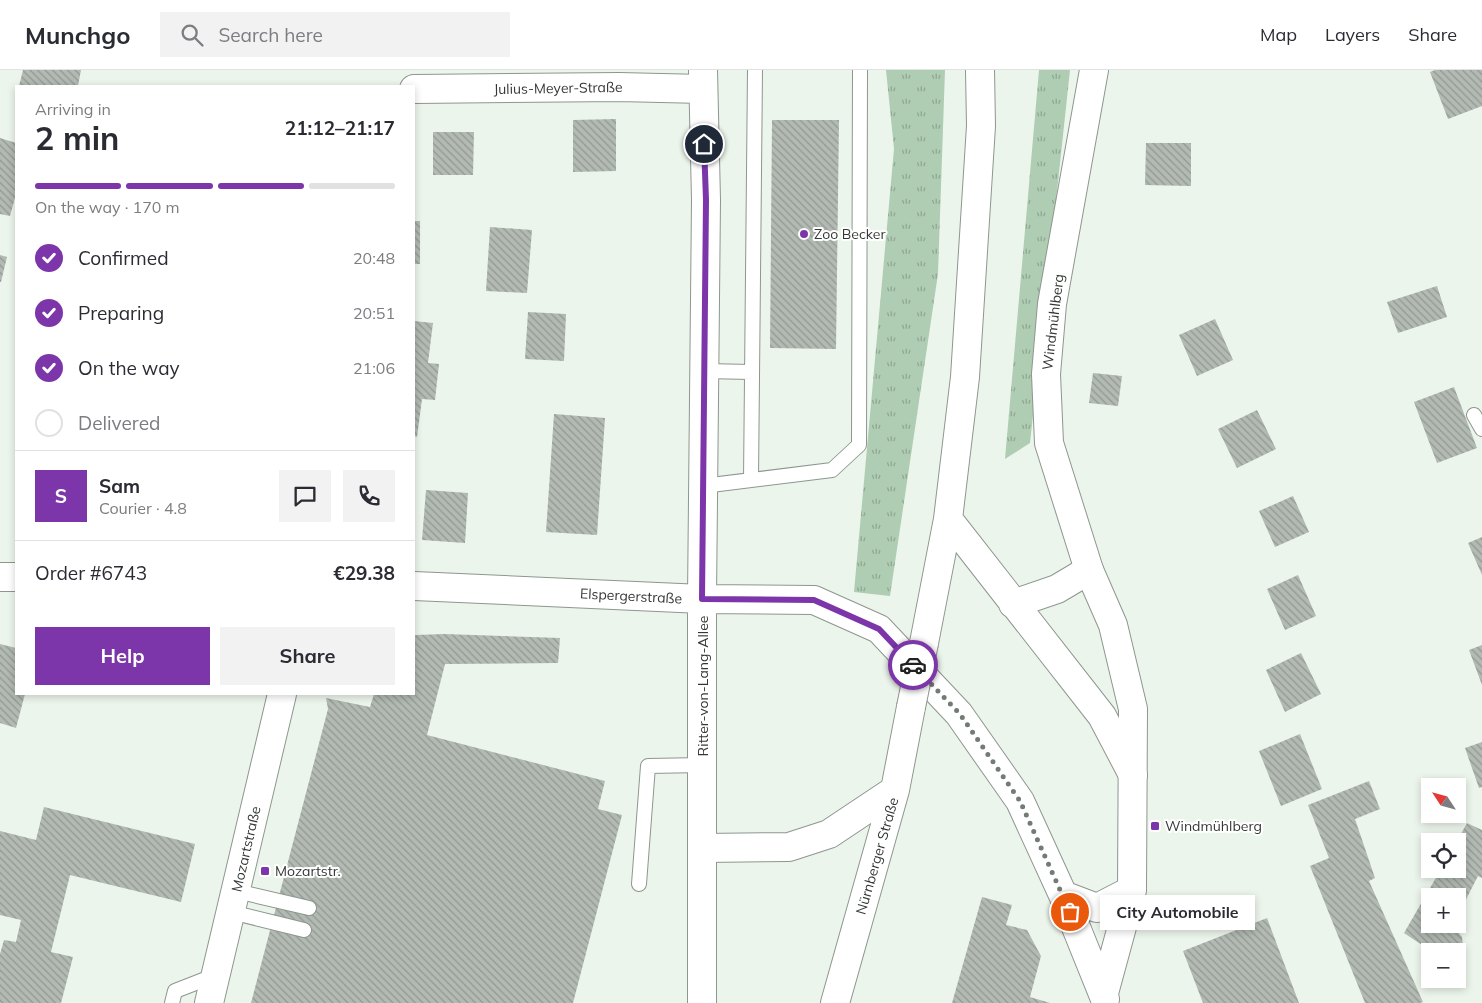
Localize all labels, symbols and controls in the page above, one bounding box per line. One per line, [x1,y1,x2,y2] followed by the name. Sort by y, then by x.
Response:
[160,12,510,57] search box
[25,20,130,50] text: Munchgo
[178,21,206,49] icon: search
[218,23,323,47] text: Search here
[1260,23,1297,46] text: Map
[1325,23,1380,46] text: Layers
[1408,23,1457,46] text: Share
[493,78,623,98] street label: Julius-Meyer-Straße
[35,99,111,119] text: Arriving in
[285,116,395,140] text: 21:12–21:17
[35,118,119,158] text: 2 min
[683,123,725,165] pin
[690,130,718,158] icon: home
[35,197,180,217] text: On the way · 170 m
[814,225,886,243] place label: Zoo Becker
[798,228,810,240] marker: Zoo Becker
[35,244,63,272] icon: check
[78,246,169,270] text: Confirmed
[353,248,395,268] text: 20:48
[1038,273,1068,371] street label: Windmühlberg
[35,299,63,327] icon: check
[78,301,164,325] text: Preparing
[353,303,395,323] text: 20:51
[35,354,63,382] icon: check
[78,356,180,380] text: On the way
[353,358,395,378] text: 21:06
[78,411,160,435] text: Delivered
[279,470,331,522] button: chat
[343,470,395,522] button: phone
[99,474,140,498] text: Sam
[55,484,67,508] text: S
[99,498,187,518] text: Courier · 4.8
[35,561,147,585] text: Order #6743
[333,561,395,585] text: €29.38
[579,584,683,608] street label: Elspergerstraße
[694,616,712,756] street label: Ritter-von-Lang-Allee
[35,627,210,685] button: Help
[220,627,395,685] button: Share
[888,640,938,690] courier
[899,651,927,679] icon: car
[1421,778,1466,822] north arrow
[1421,778,1466,988] map controls
[852,795,902,917] street label: Nürnberger Straße
[227,804,265,894] street label: Mozartstraße
[1165,817,1262,835] place label: Windmühlberg
[1149,820,1161,832] marker: Windmühlberg
[1421,833,1466,878] button: locate
[275,862,341,880] place label: Mozartstr.
[259,865,271,877] marker: Mozartstr.
[1421,888,1466,933] button: +
[1049,891,1091,933] pin
[1100,894,1255,930] callout: City Automobile
[1056,898,1084,926] icon: bag
[1116,902,1239,922] text: City Automobile
[1421,943,1466,988] button: −

